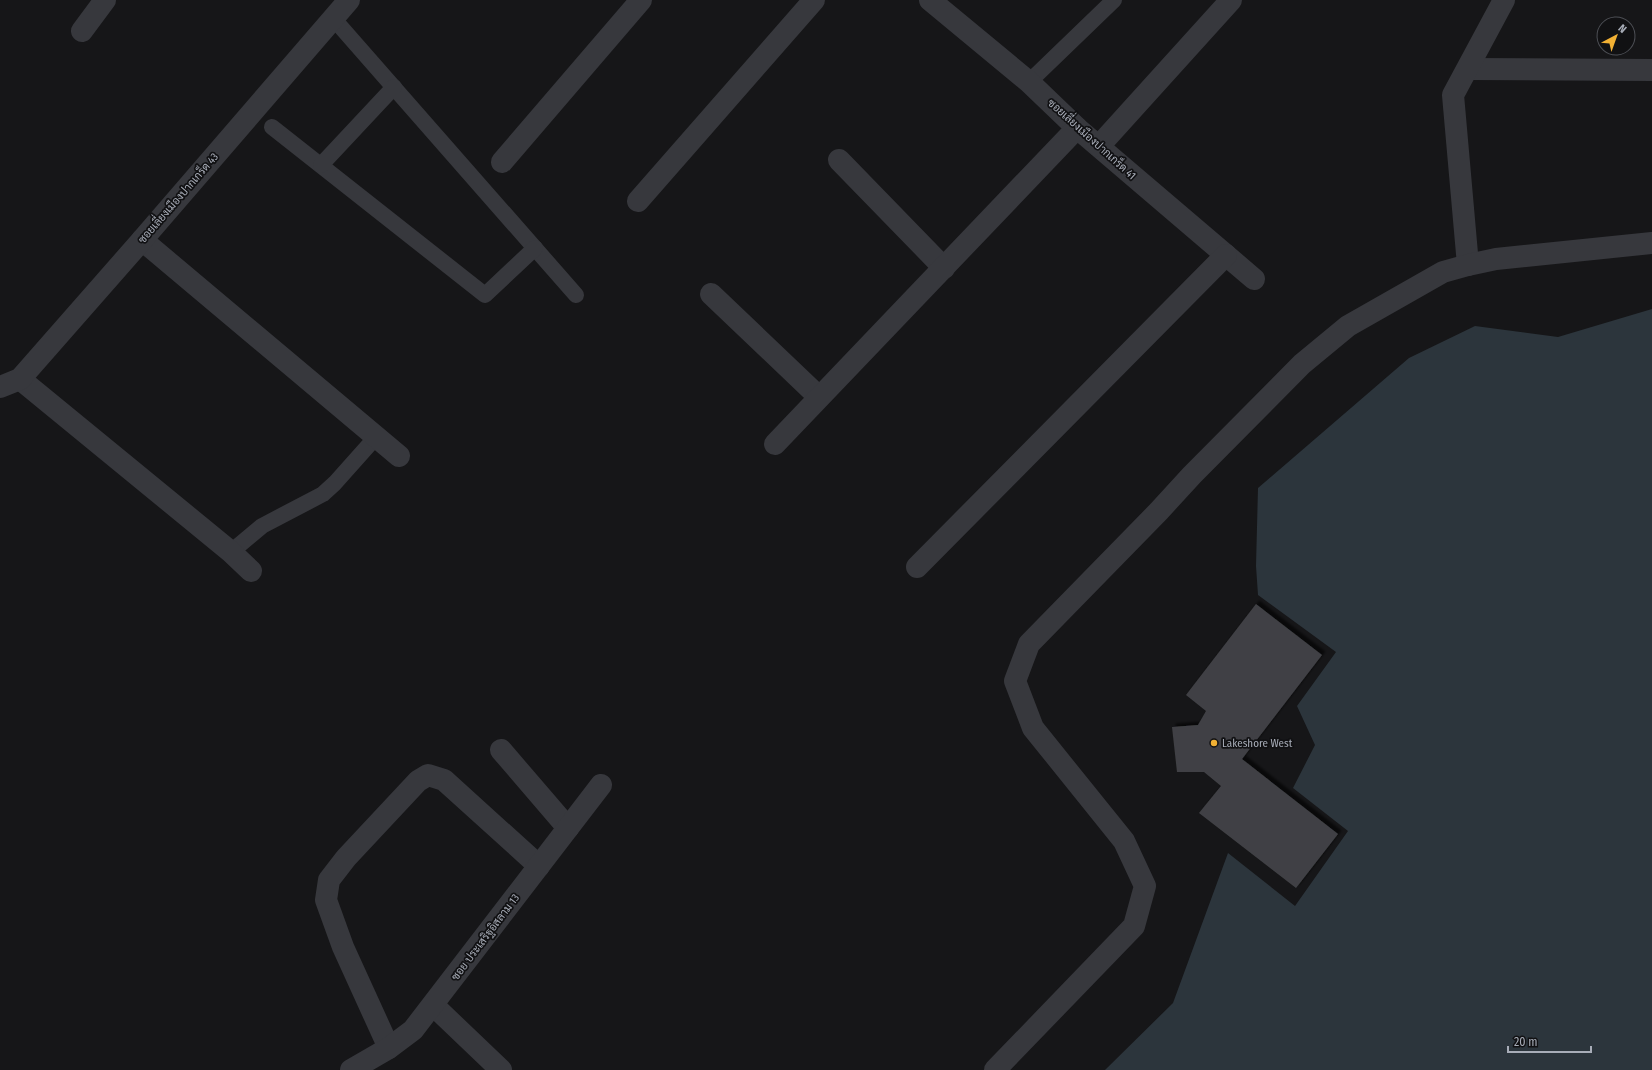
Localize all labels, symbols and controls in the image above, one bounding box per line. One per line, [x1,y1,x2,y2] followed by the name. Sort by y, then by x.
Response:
[1596,16,1636,56] north arrow
[1615,22,1629,36] text: N
[1045,93,1142,182] street label: ซอยเลี่ยงเมืองปากเกร็ด 41
[132,147,221,246] street label: ซอยเลี่ยงเมืองปากเกร็ด 43
[1222,737,1293,750] place label: Lakeshore West
[1209,738,1219,748] marker: Lakeshore West
[449,892,523,984] street label: ซอย ประเสริฐอิสลาม 13
[1508,1028,1591,1054] scale bar
[1514,1035,1538,1049] text: 20 m

